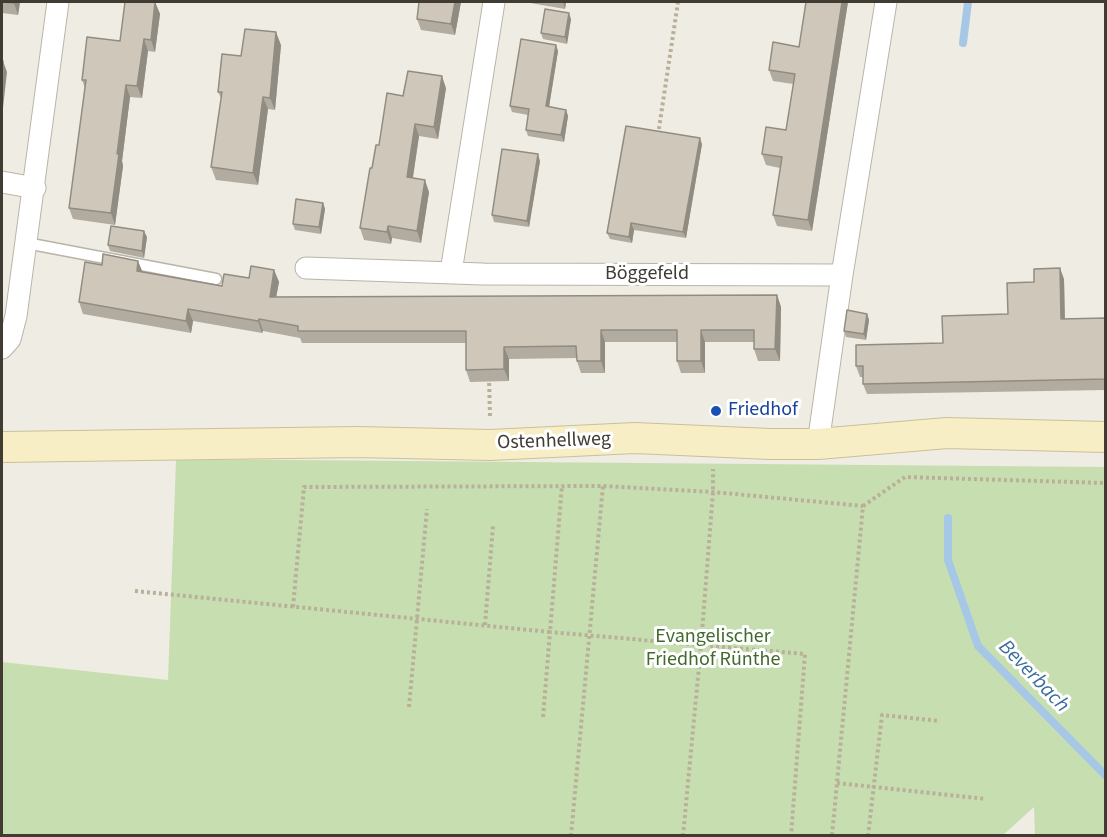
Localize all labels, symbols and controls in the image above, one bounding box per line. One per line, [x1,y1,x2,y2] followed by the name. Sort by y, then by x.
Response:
[605,263,689,287] street label: Böggefeld
[728,399,798,423] place label: Friedhof
[709,404,723,418] marker: Friedhof
[497,428,611,456] street label: Ostenhellweg
[646,626,780,673] park label: Evangelischer Friedhof Rünthe
[992,636,1074,718] water label: Beverbach

